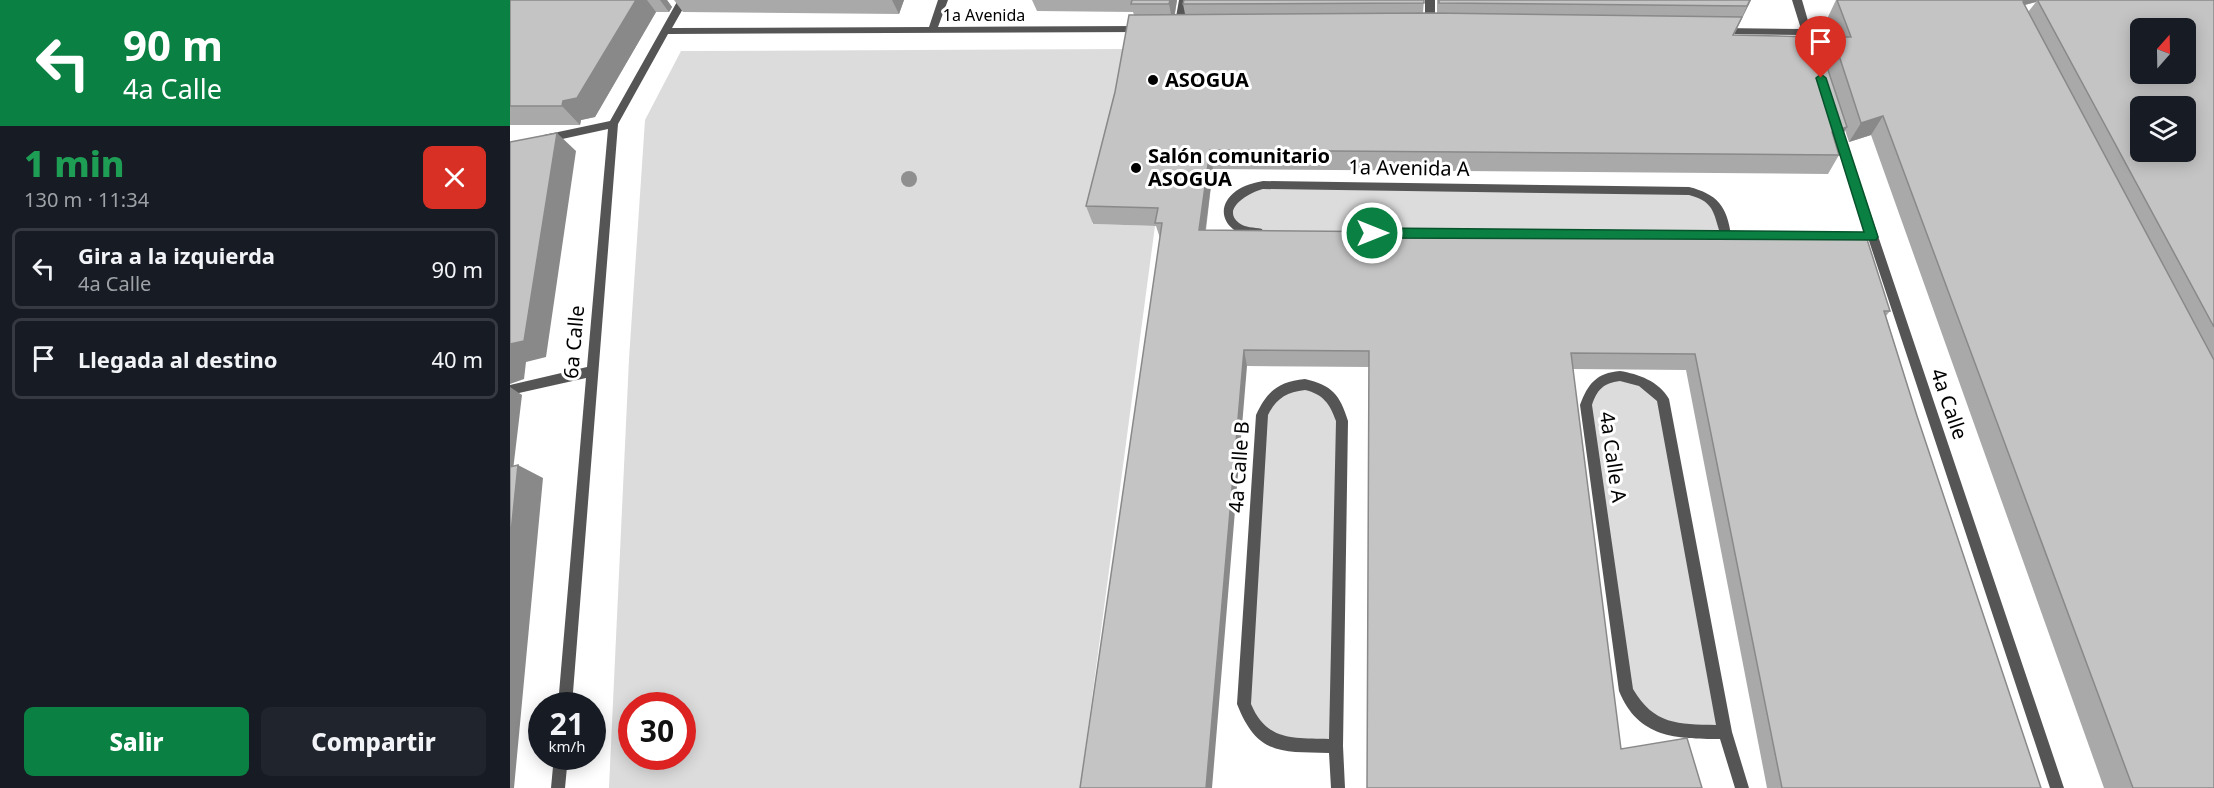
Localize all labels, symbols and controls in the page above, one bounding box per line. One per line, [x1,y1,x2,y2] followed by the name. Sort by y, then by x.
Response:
[943,4,1025,26] street label: 1a Avenida
[123,16,223,73] text: 90 m
[1795,16,1846,78] pin
[2130,18,2196,84] north arrow
[2130,18,2196,162] map controls
[24,24,102,102] icon: left
[1804,25,1837,58] icon: arrive
[1165,66,1249,93] place label: ASOGUA
[123,70,222,107] text: 4a Calle
[1146,73,1160,87] marker: ASOGUA
[2130,96,2196,162] button: layers
[24,139,125,188] text: 1 min
[1148,142,1330,192] place label: Salón comunitario ASOGUA
[423,146,486,209] button: close
[1348,153,1470,182] street label: 1a Avenida A
[1129,161,1143,175] marker: Salón comunitario ASOGUA
[24,186,149,213] text: 130 m · 11:34
[1340,201,1404,265] position arrow
[78,240,275,270] text: Gira a la izquierda
[27,252,60,285] icon: left
[432,254,483,284] text: 90 m
[78,270,151,297] text: 4a Calle
[557,304,590,380] street label: 6a Calle
[27,342,60,375] icon: arrive
[78,344,278,374] text: Llegada al destino
[432,344,483,374] text: 40 m
[1925,365,1974,443] street label: 4a Calle
[1594,410,1633,504] street label: 4a Calle A
[1222,420,1255,514] street label: 4a Calle B
[618,692,696,770] speed limit sign: 30
[550,703,584,744] text: 21
[24,707,249,776] button: Salir
[261,707,486,776] button: Compartir
[549,736,585,756] text: km/h

